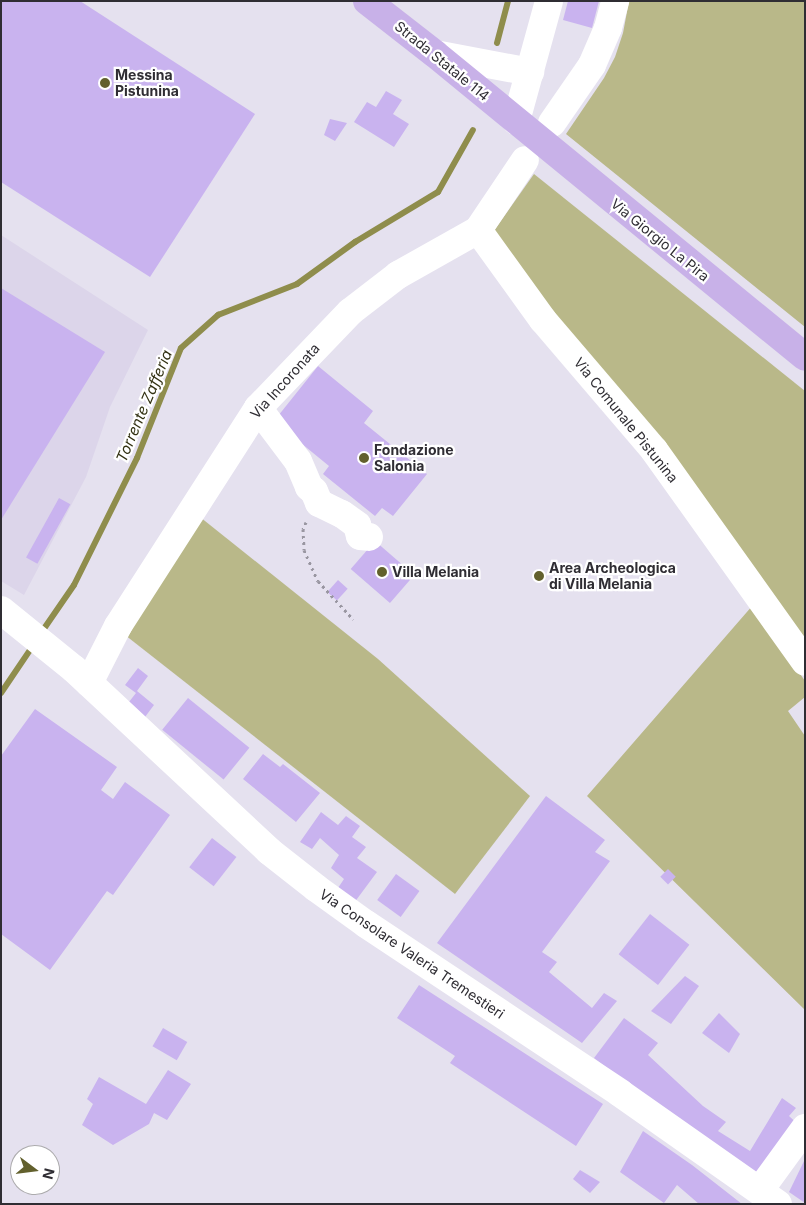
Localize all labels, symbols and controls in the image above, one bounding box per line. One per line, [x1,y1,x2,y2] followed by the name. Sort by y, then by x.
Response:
[391,18,493,104] street label: Strada Statale 114
[115,67,179,100] place label: Messina Pistunina
[99,77,111,89] marker: Messina Pistunina
[607,195,713,285] street label: Via Giorgio La Pira
[247,340,323,422] street label: Via Incoronata
[112,347,176,465] water label: Torrente Zafferia
[570,354,682,486] street label: Via Comunale Pistunina
[374,442,454,474] place label: Fondazione Salonia
[358,452,370,464] marker: Fondazione Salonia
[549,560,676,592] place label: Area Archeologica di Villa Melania
[392,564,479,580] place label: Villa Melania
[376,566,388,578] marker: Villa Melania
[533,570,545,582] marker: Area Archeologica di Villa Melania
[316,886,508,1022] street label: Via Consolare Valeria Tremestieri
[10,1145,60,1195] north arrow
[39,1166,59,1181] text: N

